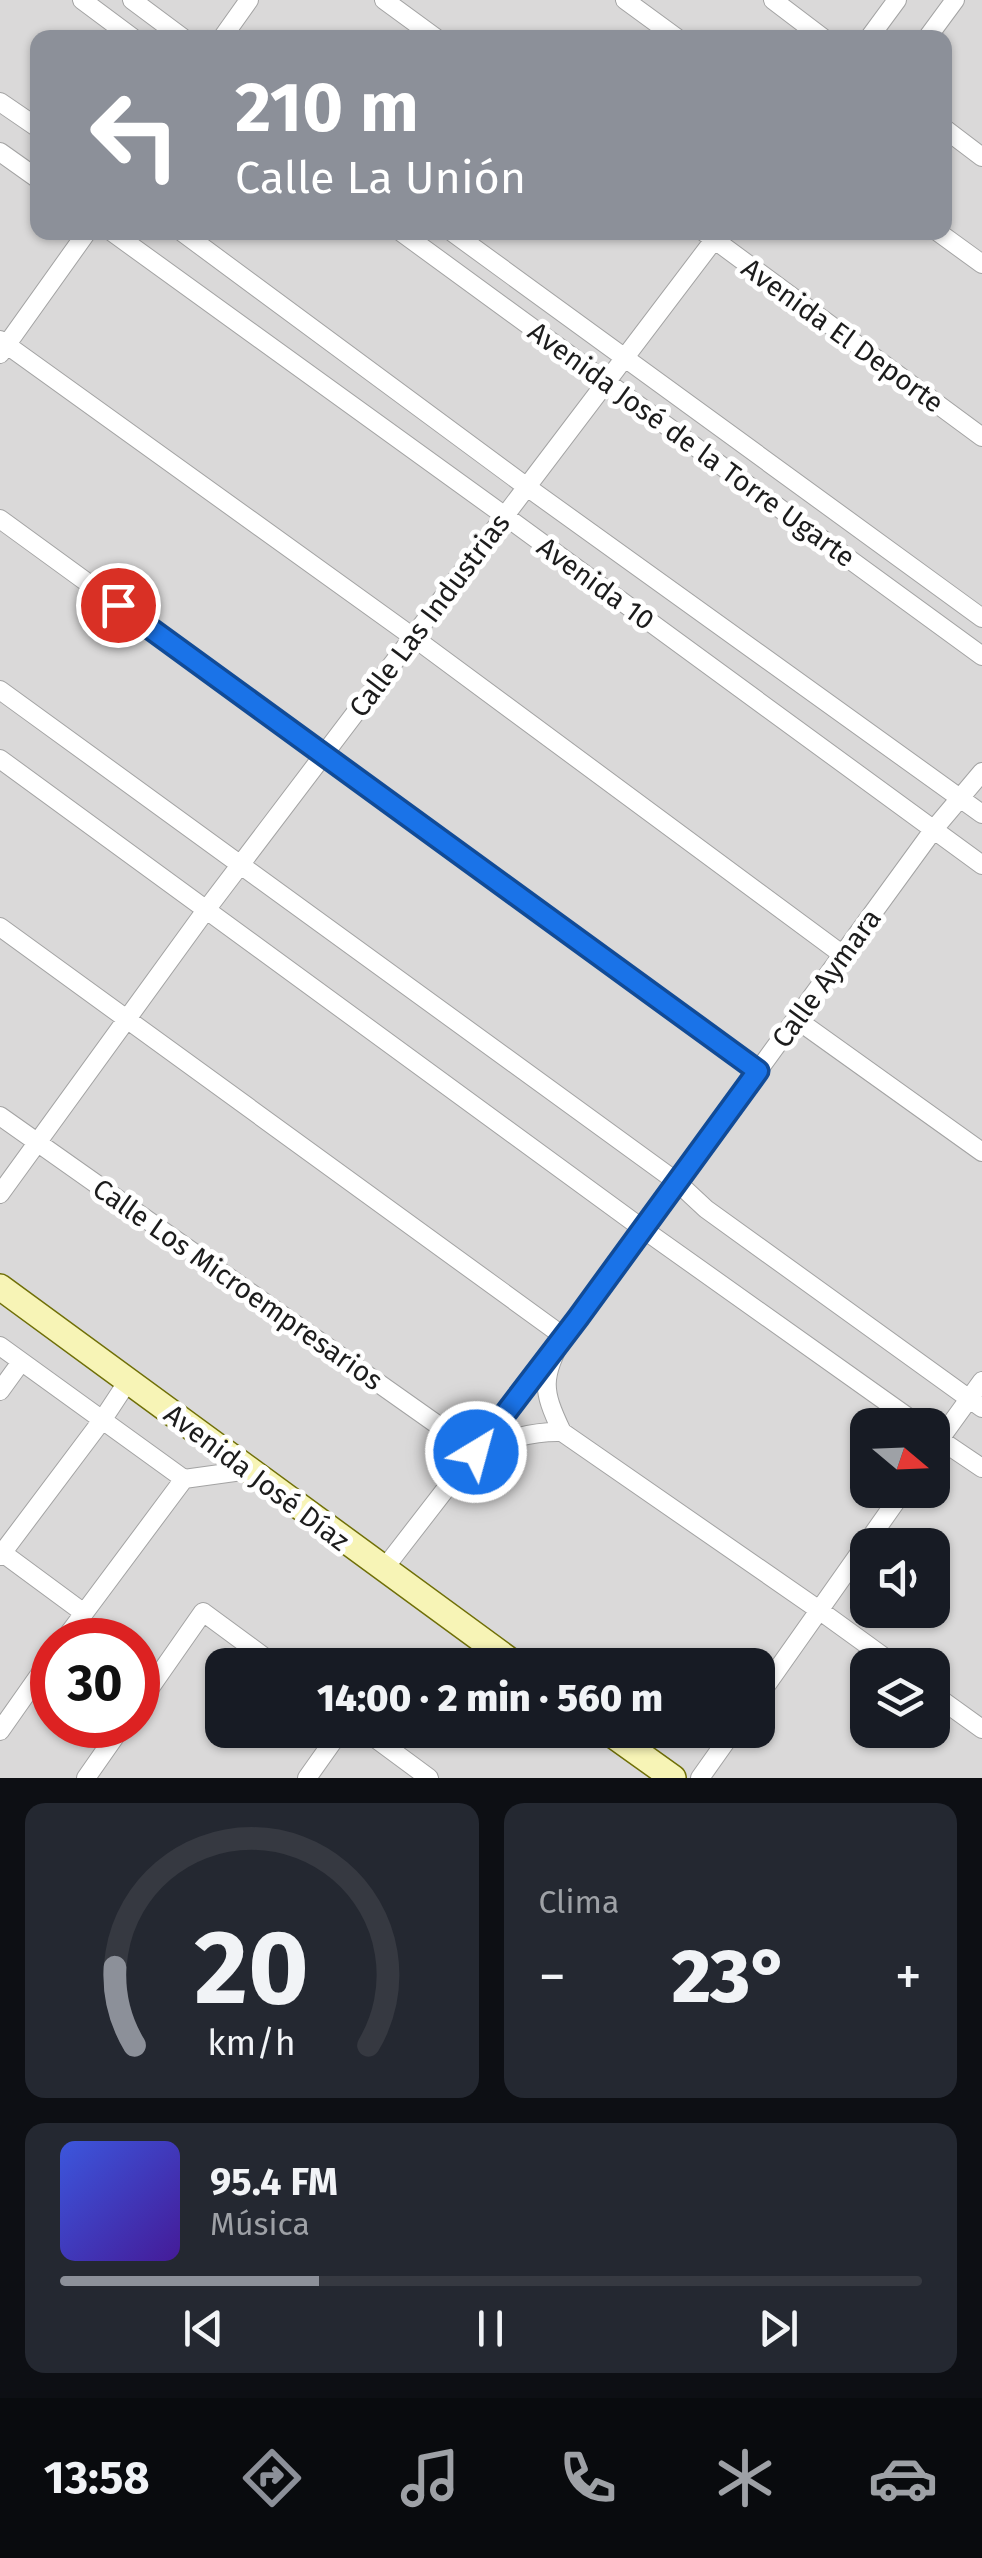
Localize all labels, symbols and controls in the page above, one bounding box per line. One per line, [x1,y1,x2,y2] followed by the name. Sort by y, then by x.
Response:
[235,66,419,150] text: 210 m
[70,70,200,200] icon: left
[235,151,526,205] text: Calle La Unión
[735,251,950,420] street label: Avenida El Deporte
[522,315,861,574] street label: Avenida José de la Torre Ugarte
[342,507,517,723] street label: Calle Las Industrias
[531,530,661,637] street label: Avenida 10
[76,563,161,648] pin
[91,578,146,633] icon: arrive
[765,902,888,1054] street label: Calle Aymara
[87,1172,389,1397] street label: Calle Los Microempresarios
[158,1397,356,1558] street label: Avenida José Díaz
[424,1400,528,1504] position arrow
[850,1408,950,1508] north arrow
[850,1408,950,1748] map controls
[850,1528,950,1628] button: sound
[30,1618,160,1748] speed limit sign: 30
[850,1648,950,1748] button: layers
[317,1675,663,1721] text: 14:00 · 2 min · 560 m
[539,1883,619,1921] text: Clima
[194,1906,309,2031] text: 20
[672,1932,789,2022] text: 23°
[539,1944,566,2010] text: −
[895,1944,922,2010] text: +
[208,2022,296,2064] text: km/h
[210,2159,338,2205] text: 95.4 FM
[210,2205,310,2243] text: Música
[176,2301,231,2356] icon: previous
[463,2301,518,2356] icon: pause
[751,2301,806,2356] icon: next
[237,2443,307,2513] icon: directions
[395,2443,465,2513] icon: music
[553,2443,623,2513] icon: phone
[710,2443,780,2513] icon: climate
[868,2443,938,2513] icon: car
[44,2451,150,2505] text: 13:58

